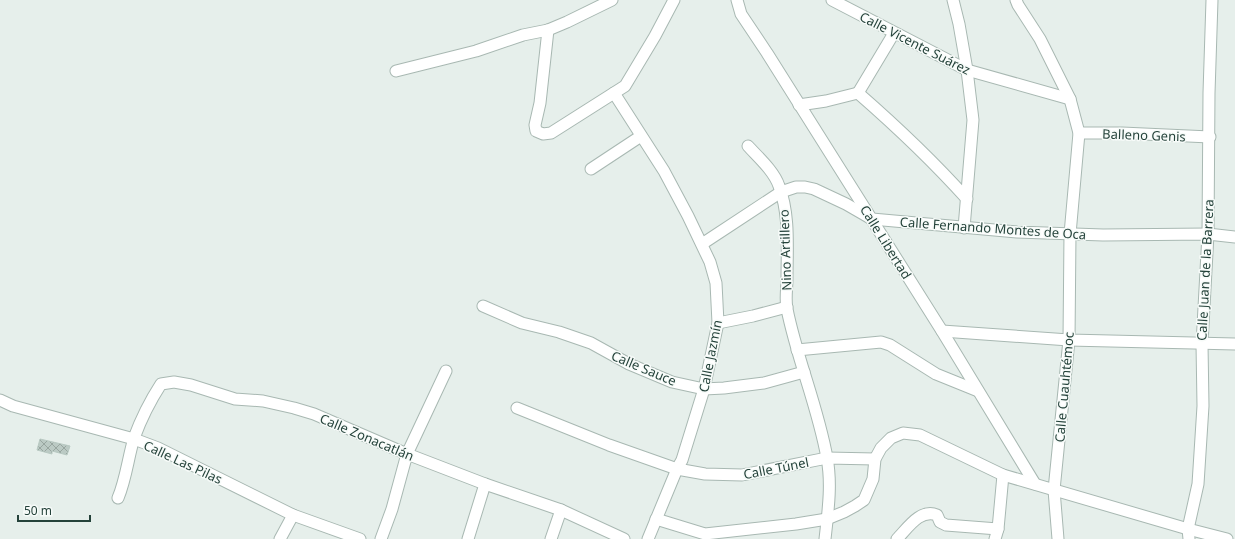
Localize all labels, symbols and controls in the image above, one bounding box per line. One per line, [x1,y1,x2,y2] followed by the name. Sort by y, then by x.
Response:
[857,7,973,79] street label: Calle Vicente Suárez
[1102,125,1186,145] street label: Balleno Genis
[1192,199,1218,341] street label: Calle Juan de la Barrera
[856,202,916,282] street label: Calle Libertad
[775,209,795,291] street label: Nino Artillero
[899,213,1087,243] street label: Calle Fernando Montes de Oca
[694,318,726,394] street label: Calle Jazmín
[1050,331,1078,443] street label: Calle Cuauhtémoc
[609,346,679,390] street label: Calle Sauce
[317,409,417,465] street label: Calle Zonacatlán
[141,436,225,488] street label: Calle Las Pilas
[742,453,810,483] street label: Calle Túnel
[18,497,90,523] scale bar
[24,502,52,519] text: 50 m

